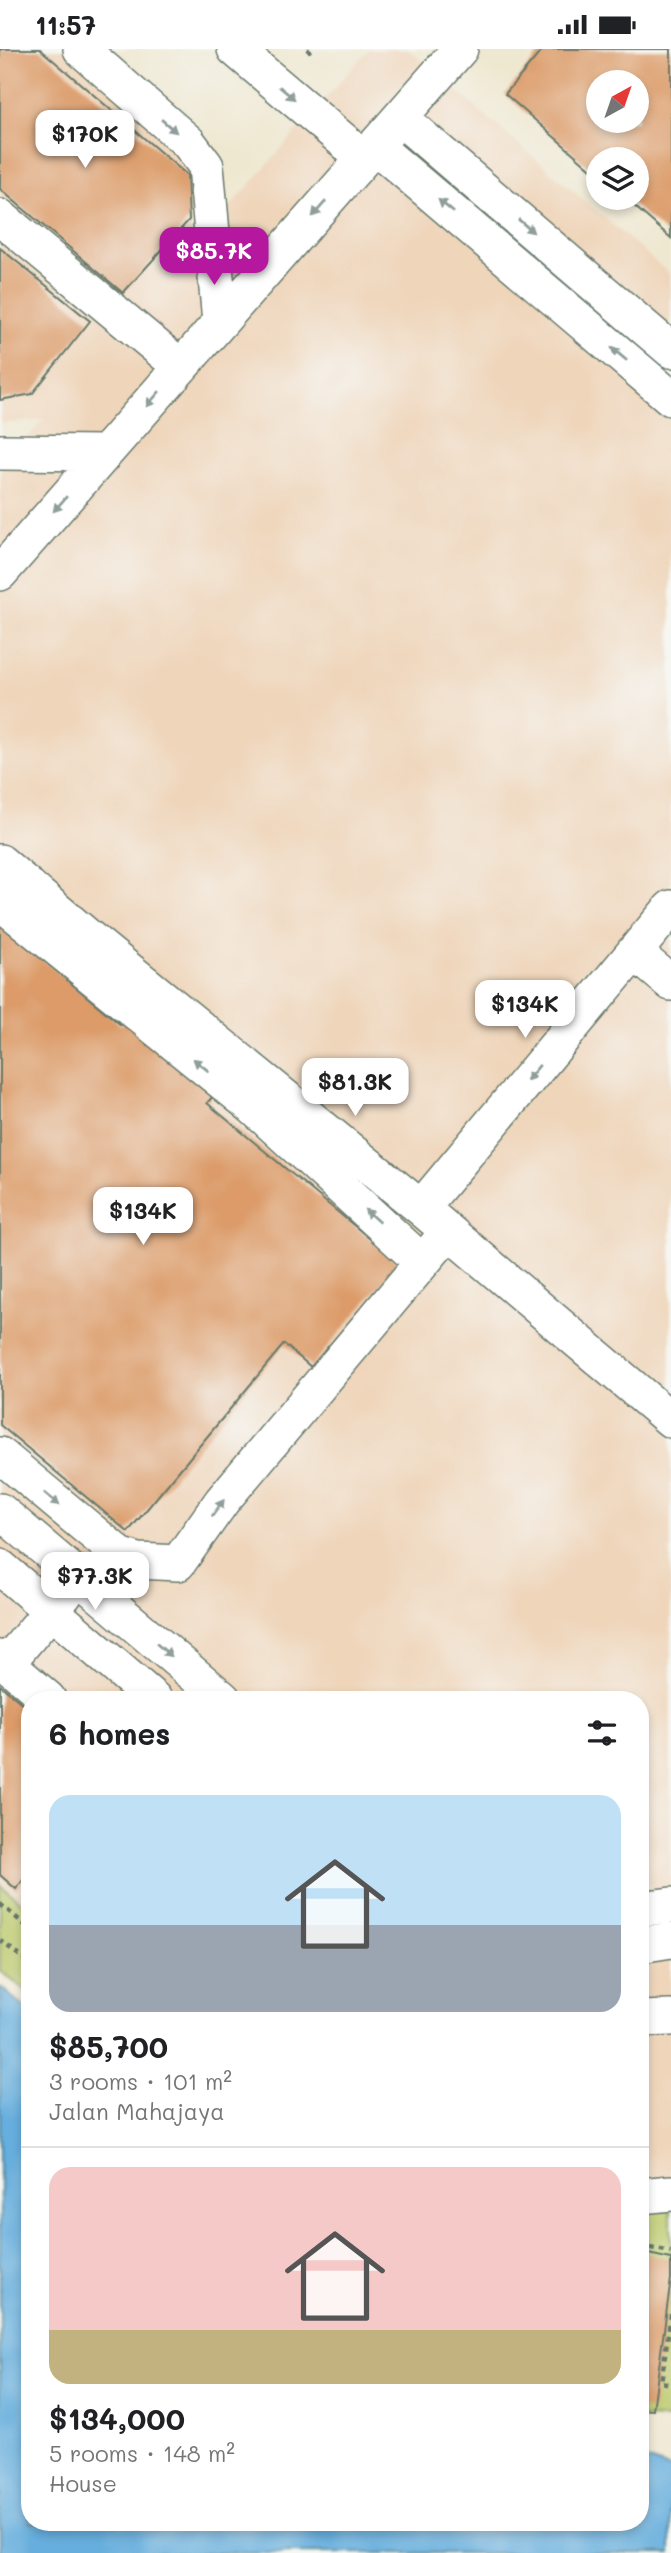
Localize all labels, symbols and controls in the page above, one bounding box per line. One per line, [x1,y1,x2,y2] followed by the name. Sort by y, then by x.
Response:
[35,8,96,42] text: 11:57
[586,70,649,133] north arrow
[586,70,649,210] map controls
[278,85,296,101] one-way arrow
[36,110,134,170] pin: $170K
[51,118,119,148] text: $170K
[161,118,178,133] one-way arrow
[586,147,649,210] button: layers
[437,199,454,214] one-way arrow
[311,200,327,218] one-way arrow
[517,218,535,234] one-way arrow
[157,227,271,287] pin: $85.7K
[176,235,252,265] text: $85.7K
[610,346,628,362] one-way arrow
[145,390,161,408] one-way arrow
[52,495,68,513] one-way arrow
[476,981,574,1040] pin: $134K
[491,988,559,1018] text: $134K
[193,1058,210,1073] one-way arrow
[298,1059,412,1118] pin: $81.3K
[526,1065,541,1082] one-way arrow
[318,1066,392,1096] text: $81.3K
[94,1187,192,1247] pin: $134K
[109,1195,177,1225] text: $134K
[363,1208,381,1224] one-way arrow
[44,1491,61,1506] one-way arrow
[210,1499,225,1517] one-way arrow
[38,1553,152,1612] pin: $77.3K
[57,1560,133,1590] text: $77.3K
[155,1642,173,1658] one-way arrow
[49,1713,170,1753] text: 6 homes
[583,1714,621,1752] icon: filters
[272,1841,398,1967] icon: home
[49,2026,168,2066] text: $85,700
[49,2066,232,2096] text: 3 rooms · 101 m²
[49,2096,225,2126] text: Jalan Mahajaya
[272,2213,398,2339] icon: home
[49,2398,185,2438] text: $134,000
[49,2438,235,2468] text: 5 rooms · 148 m²
[49,2468,117,2498] text: House

